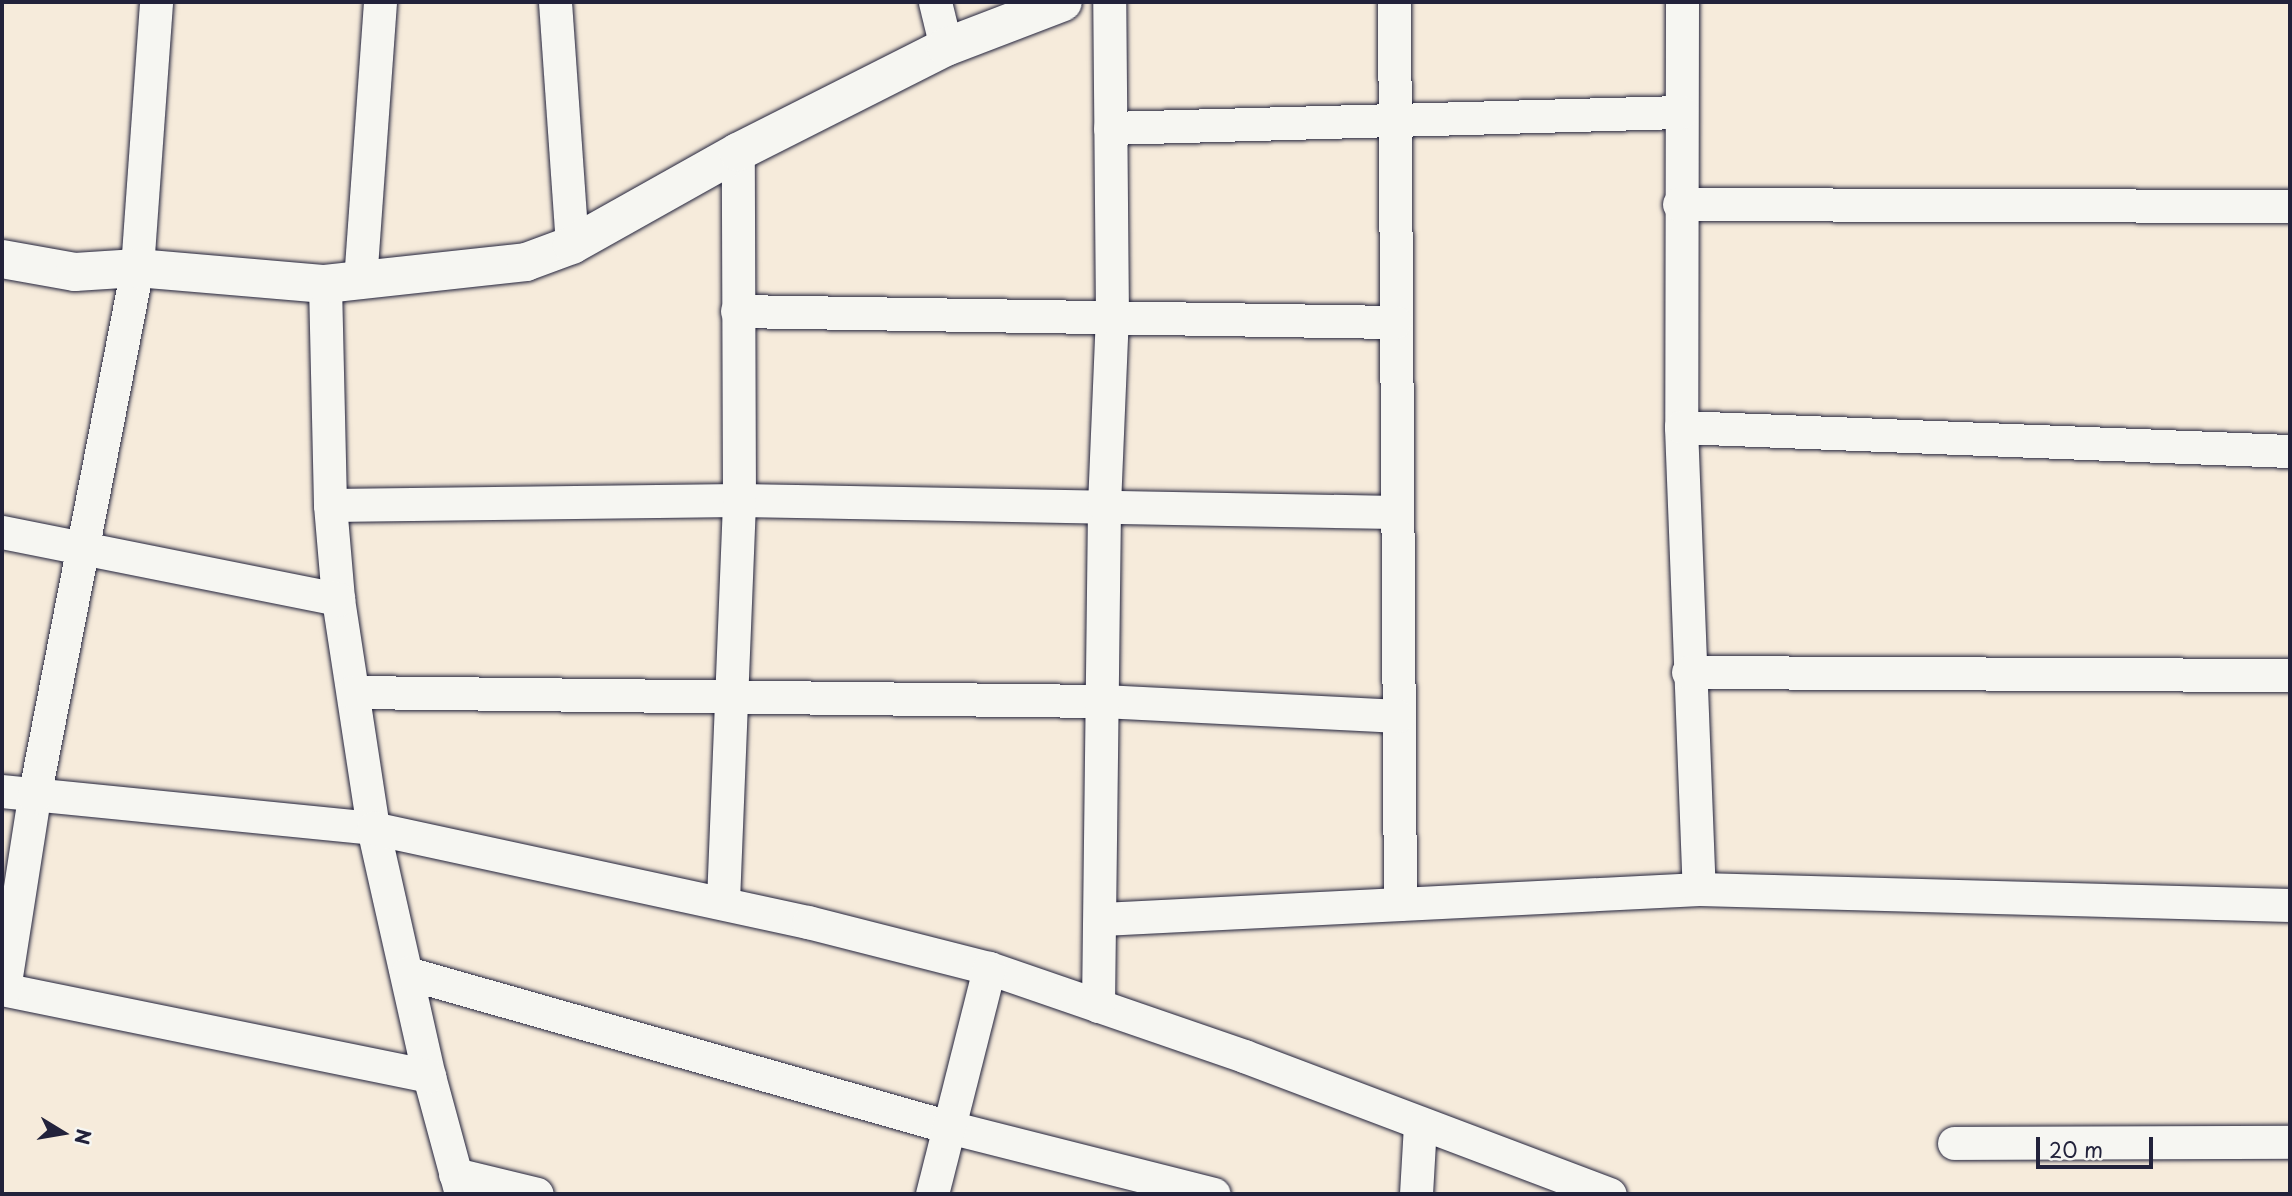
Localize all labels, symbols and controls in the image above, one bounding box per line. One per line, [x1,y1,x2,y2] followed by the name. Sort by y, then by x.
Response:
[28,1098,98,1168] north arrow
[2040,1122,2157,1166] scale bar
[68,1127,99,1147] text: N
[2049,1133,2103,1165] text: 20 m

